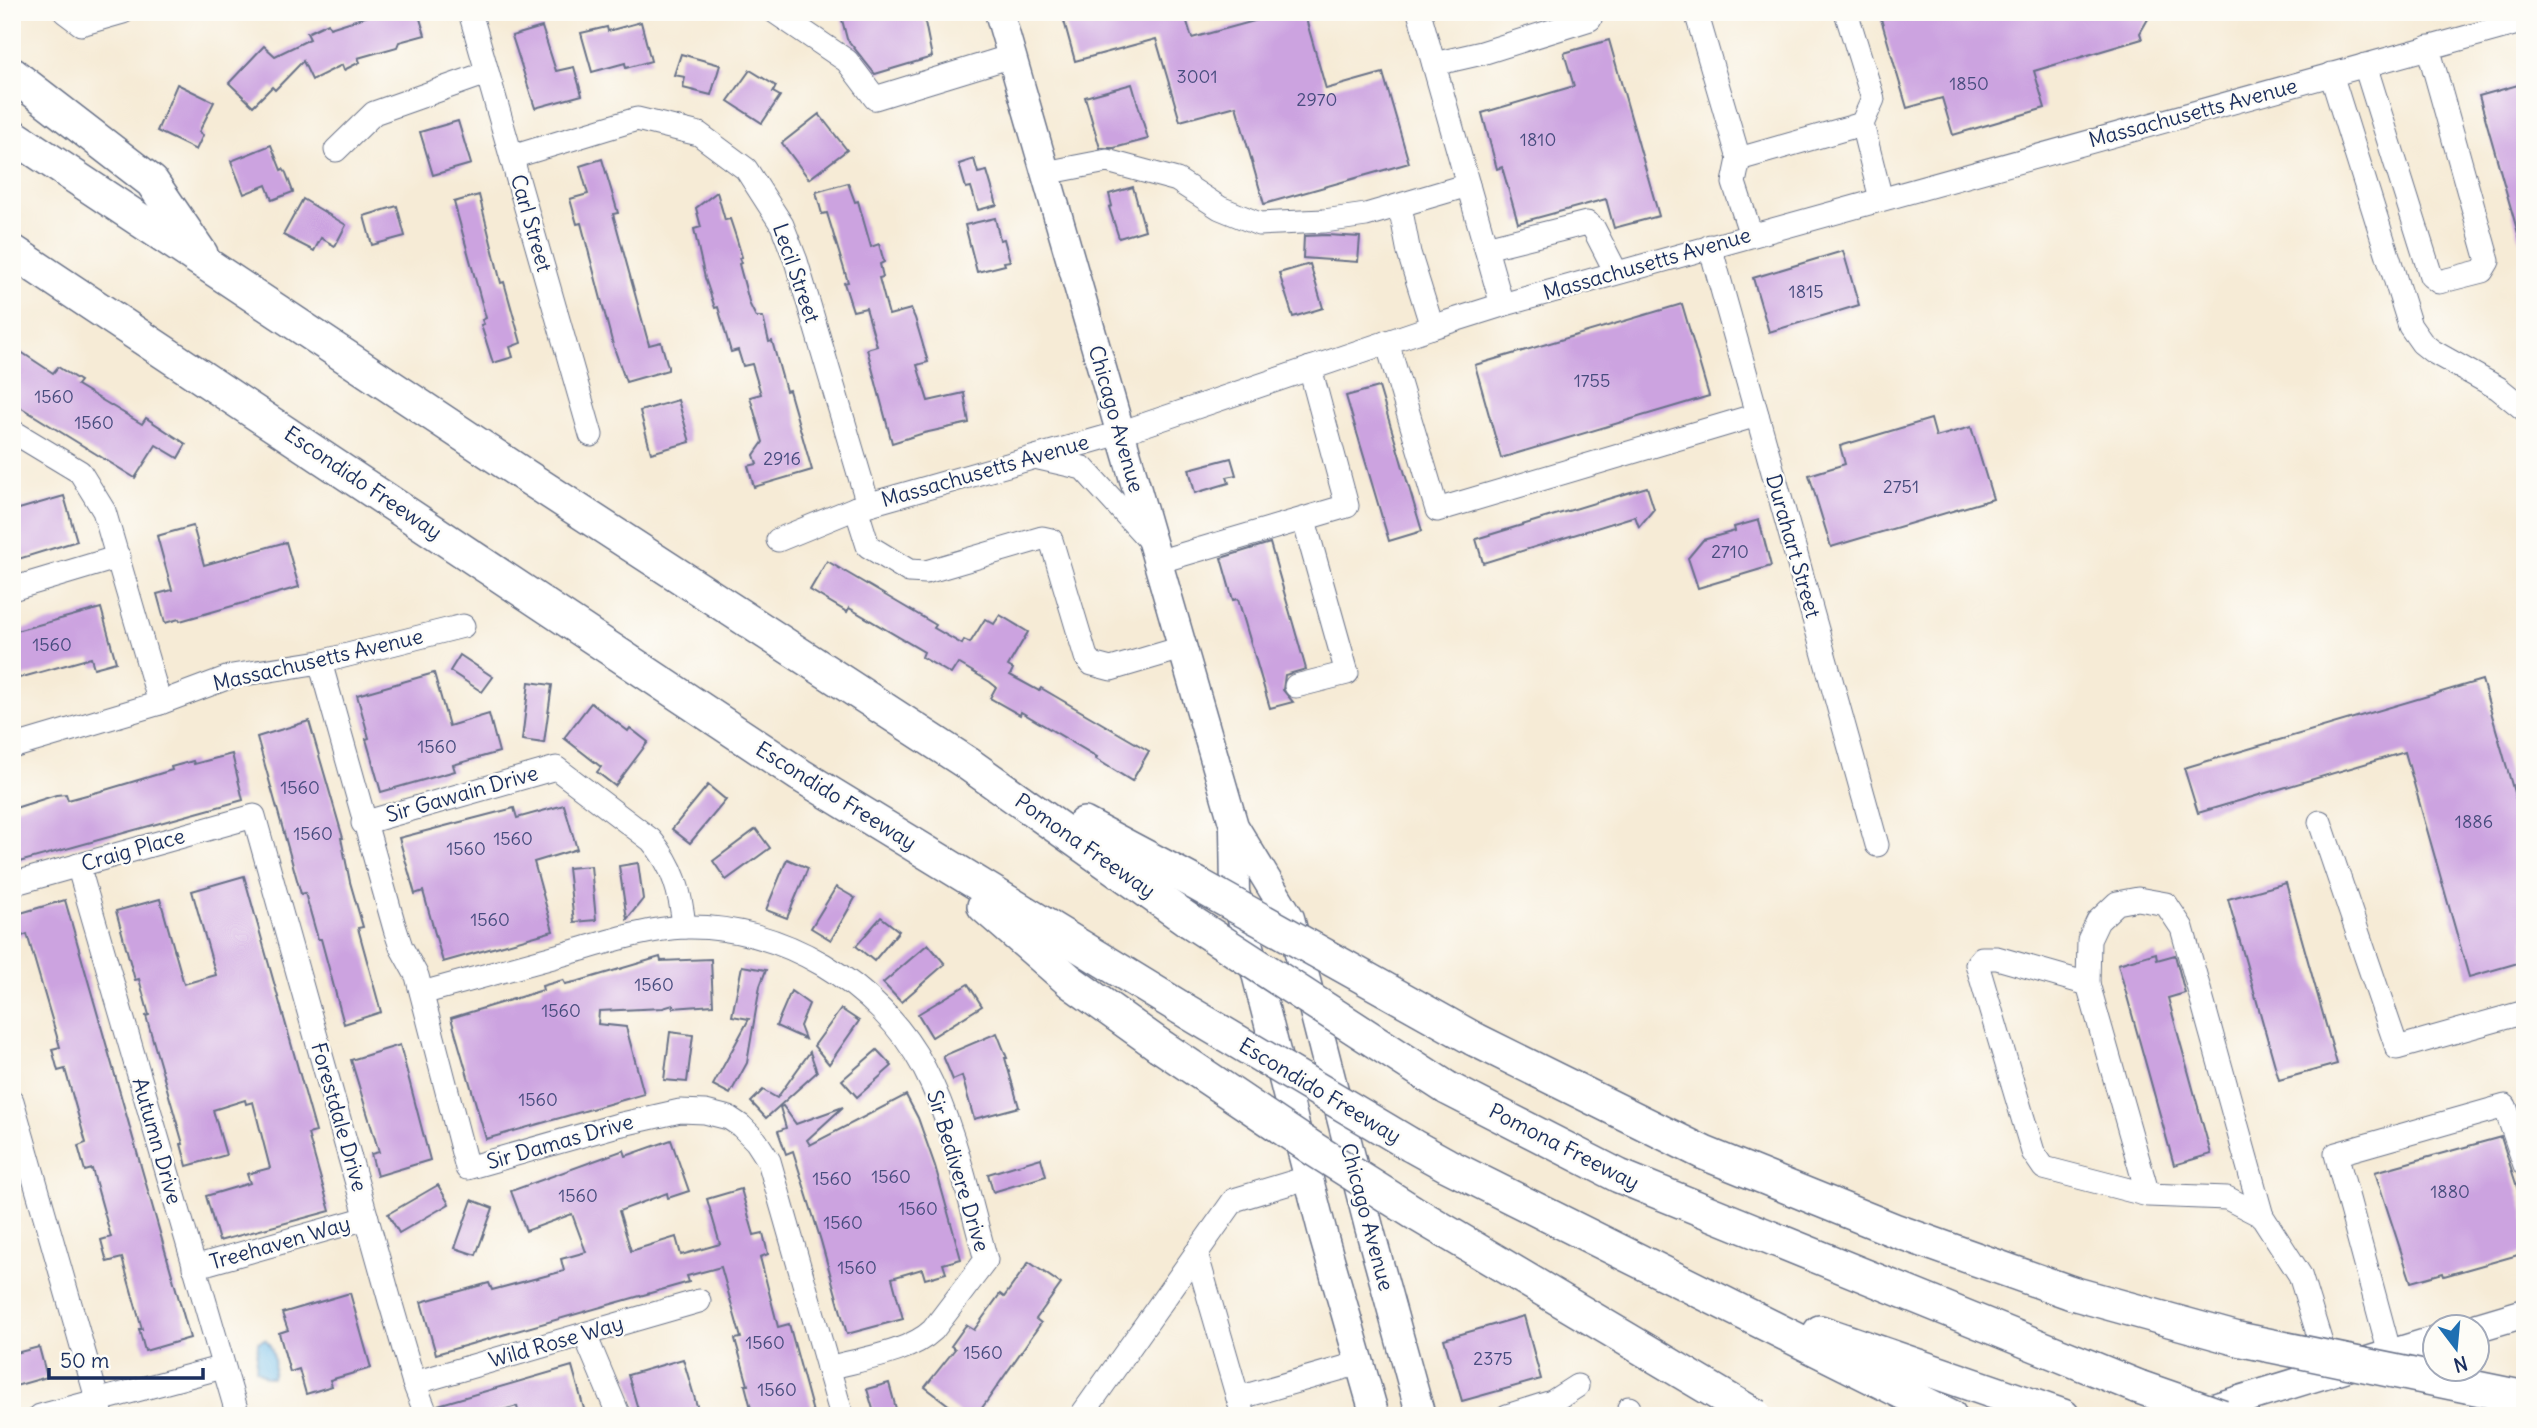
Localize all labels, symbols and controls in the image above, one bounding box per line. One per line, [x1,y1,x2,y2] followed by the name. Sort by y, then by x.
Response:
[1176,65,1218,88] house number: 3001
[1949,72,1989,95] house number: 1850
[2086,72,2300,153] street label: Massachusetts Avenue
[1297,88,1337,111] house number: 2970
[1520,128,1556,151] house number: 1810
[505,171,558,275] street label: Carl Street
[767,220,826,326] street label: Lecil Street
[1540,221,1754,306] street label: Massachusetts Avenue
[1788,280,1824,303] house number: 1815
[1083,342,1150,496] street label: Chicago Avenue
[1574,369,1610,392] house number: 1755
[34,385,74,408] house number: 1560
[74,411,114,434] house number: 1560
[279,420,447,545] street label: Escondido Freeway
[878,428,1092,513] street label: Massachusetts Avenue
[763,447,801,470] house number: 2916
[1760,471,1827,621] street label: Durahart Street
[1883,475,1919,498] house number: 2751
[1711,540,1749,563] house number: 2710
[210,622,426,697] street label: Massachusetts Avenue
[32,633,72,656] house number: 1560
[417,735,457,758] house number: 1560
[751,735,922,856] street label: Escondido Freeway
[383,759,541,828] street label: Sir Gawain Drive
[280,776,320,799] house number: 1560
[1010,787,1161,904] street label: Pomona Freeway
[2455,810,2493,833] house number: 1886
[78,822,188,877] street label: Craig Place
[293,822,333,845] house number: 1560
[493,827,533,850] house number: 1560
[446,837,486,860] house number: 1560
[470,908,510,931] house number: 1560
[634,973,674,996] house number: 1560
[541,999,581,1022] house number: 1560
[1234,1031,1406,1150] street label: Escondido Freeway
[305,1039,374,1194] street label: Forestdale Drive
[127,1075,188,1207] street label: Autumn Drive
[921,1087,996,1255] street label: Sir Bedivere Drive
[518,1088,558,1111] house number: 1560
[1484,1097,1644,1196] street label: Pomona Freeway
[483,1108,636,1175] street label: Sir Damas Drive
[1335,1140,1400,1294] street label: Chicago Avenue
[871,1165,911,1188] house number: 1560
[812,1167,852,1190] house number: 1560
[2430,1180,2470,1203] house number: 1880
[558,1184,598,1207] house number: 1560
[898,1197,938,1220] house number: 1560
[206,1210,353,1275] street label: Treehaven Way
[823,1211,863,1234] house number: 1560
[837,1256,877,1279] house number: 1560
[485,1309,626,1374] street label: Wild Rose Way
[2422,1312,2492,1382] north arrow
[745,1331,785,1354] house number: 1560
[49,1337,203,1381] scale bar
[963,1341,1003,1364] house number: 1560
[60,1347,109,1374] text: 50 m
[1473,1347,1513,1370] house number: 2375
[2451,1351,2470,1378] text: N
[757,1378,797,1401] house number: 1560

